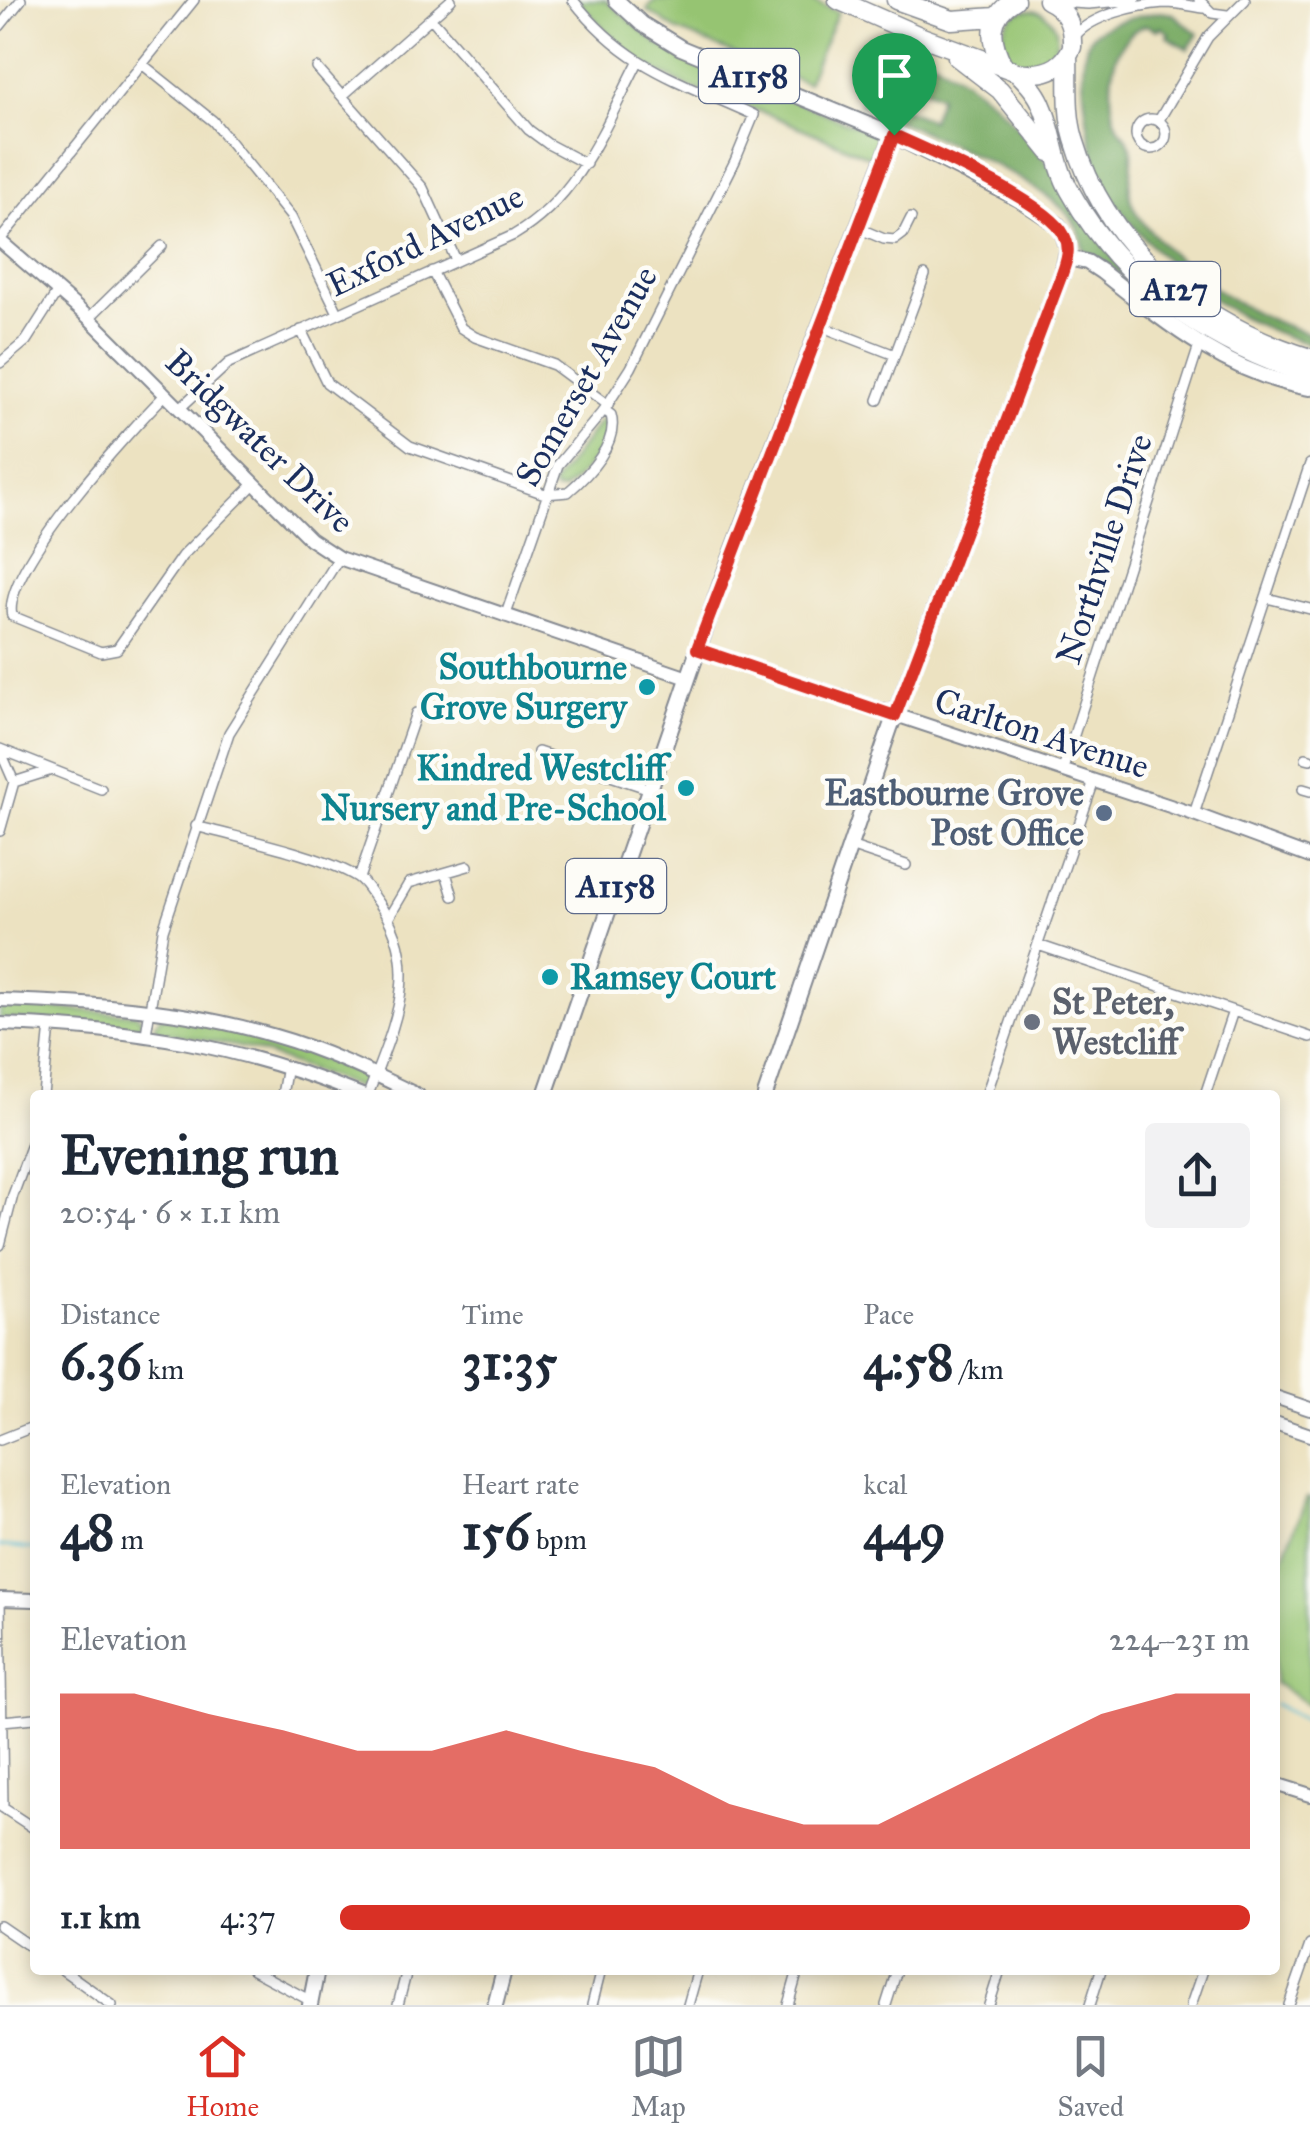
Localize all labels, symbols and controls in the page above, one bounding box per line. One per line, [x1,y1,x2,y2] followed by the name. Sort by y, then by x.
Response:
[852,33,937,136] pin
[867,48,922,103] icon: arrive
[699,49,799,103] road number: A1158
[320,174,530,306] street label: Exford Avenue
[506,258,667,494] street label: Somerset Avenue
[1130,262,1220,316] road number: A127
[156,340,363,542] street label: Bridgwater Drive
[1047,429,1162,670] street label: Northville Drive
[420,646,629,729] place label: Southbourne Grove Surgery
[636,676,658,698] marker: Southbourne Grove Surgery
[929,679,1154,788] street label: Carlton Avenue
[321,747,672,830] place label: Kindred Westcliff Nursery and Pre-School
[824,772,1084,855] place label: Eastbourne Grove Post Office
[675,777,697,799] marker: Kindred Westcliff Nursery and Pre-School
[1093,802,1115,824] marker: Eastbourne Grove Post Office
[566,859,666,913] road number: A1158
[570,956,776,999] place label: Ramsey Court
[539,966,561,988] marker: Ramsey Court
[1052,981,1184,1064] place label: St Peter, Westcliff
[1021,1011,1043,1033] marker: St Peter, Westcliff
[60,1122,339,1189] text: Evening run
[1145,1123,1250,1228] button: share
[60,1193,280,1232] text: 20:54 · 6 × 1.1 km
[60,1297,160,1332] text: Distance
[462,1297,524,1332] text: Time
[863,1297,914,1332] text: Pace
[60,1332,142,1393] text: 6.36
[462,1332,557,1393] text: 31:35
[863,1332,954,1393] text: 4:58
[142,1352,184,1387] text: km
[954,1352,1004,1387] text: /km
[60,1467,171,1502] text: Elevation
[462,1467,579,1502] text: Heart rate
[863,1467,907,1502] text: kcal
[60,1502,114,1563] text: 48
[462,1502,530,1563] text: 156
[863,1502,946,1563] text: 449
[114,1522,144,1557] text: m
[530,1522,587,1557] text: bpm
[60,1620,187,1659] text: Elevation
[1109,1620,1250,1659] text: 224–231 m
[60,1898,141,1937] text: 1.1 km
[220,1898,276,1937] text: 4:37
[186,2029,259,2124] tab: Home
[631,2029,686,2124] tab: Map
[1058,2029,1124,2124] tab: Saved

